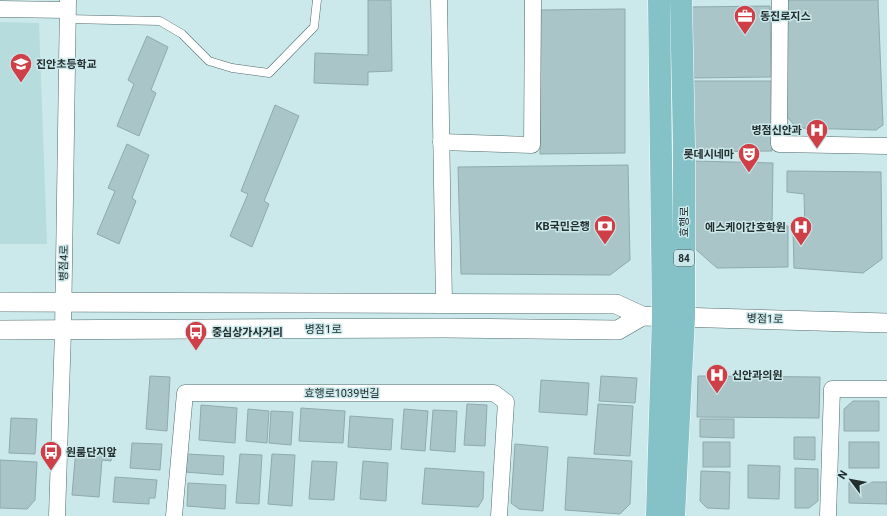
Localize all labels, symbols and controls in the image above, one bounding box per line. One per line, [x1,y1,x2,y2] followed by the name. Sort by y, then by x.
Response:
[732,3,758,36] office icon: 동진로지스
[760,10,811,23] place label: 동진로지스
[8,51,34,84] school or university icon: 진안초등학교
[36,58,97,71] place label: 진안초등학교
[804,117,830,150] hospital icon: 병점신안과
[751,124,802,137] place label: 병점신안과
[736,141,762,174] theatre icon: 롯데시네마
[683,148,734,161] place label: 롯데시네마
[678,207,691,237] street label: 효행로
[592,213,618,246] bank icon: KB국민은행
[788,214,814,247] hospital icon: 에스케이간호학원
[536,220,590,233] place label: KB국민은행
[705,221,786,234] place label: 에스케이간호학원
[57,245,71,281] street label: 병점4로
[674,250,694,266] road number: 84
[747,312,783,326] street label: 병점1로
[183,319,209,352] bus stop icon: 중심상가사거리
[305,323,341,336] street label: 병점1로
[212,326,283,339] place label: 중심상가사거리
[704,362,730,395] hospital icon: 신안과의원
[732,369,783,382] place label: 신안과의원
[304,387,380,400] street label: 효행로1039번길
[38,439,64,472] bus stop icon: 원룸단지앞
[66,446,117,459] place label: 원룸단지앞
[831,460,871,500] north arrow
[835,468,851,482] text: N

